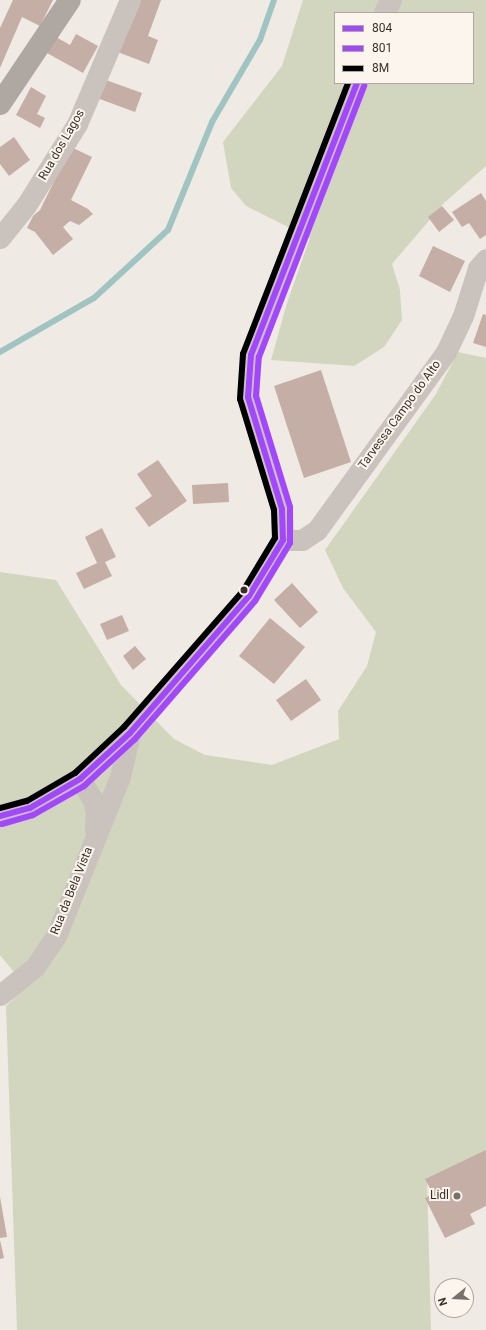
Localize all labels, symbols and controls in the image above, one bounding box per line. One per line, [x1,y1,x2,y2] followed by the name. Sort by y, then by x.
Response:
[334,12,474,84] legend
[372,21,392,35] text: 804
[372,41,392,55] text: 801
[372,61,389,75] text: 8M
[36,107,88,183] street label: Rua dos Lagos
[356,358,444,472] street label: Tarvessa Campo do Alto
[239,585,249,595] unlabelled marker
[48,845,96,937] street label: Rua da Bela Vista
[430,1189,449,1203] place label: Lidl
[452,1191,462,1201] marker: Lidl
[434,1278,474,1318] north arrow
[436,1296,450,1307] text: N

